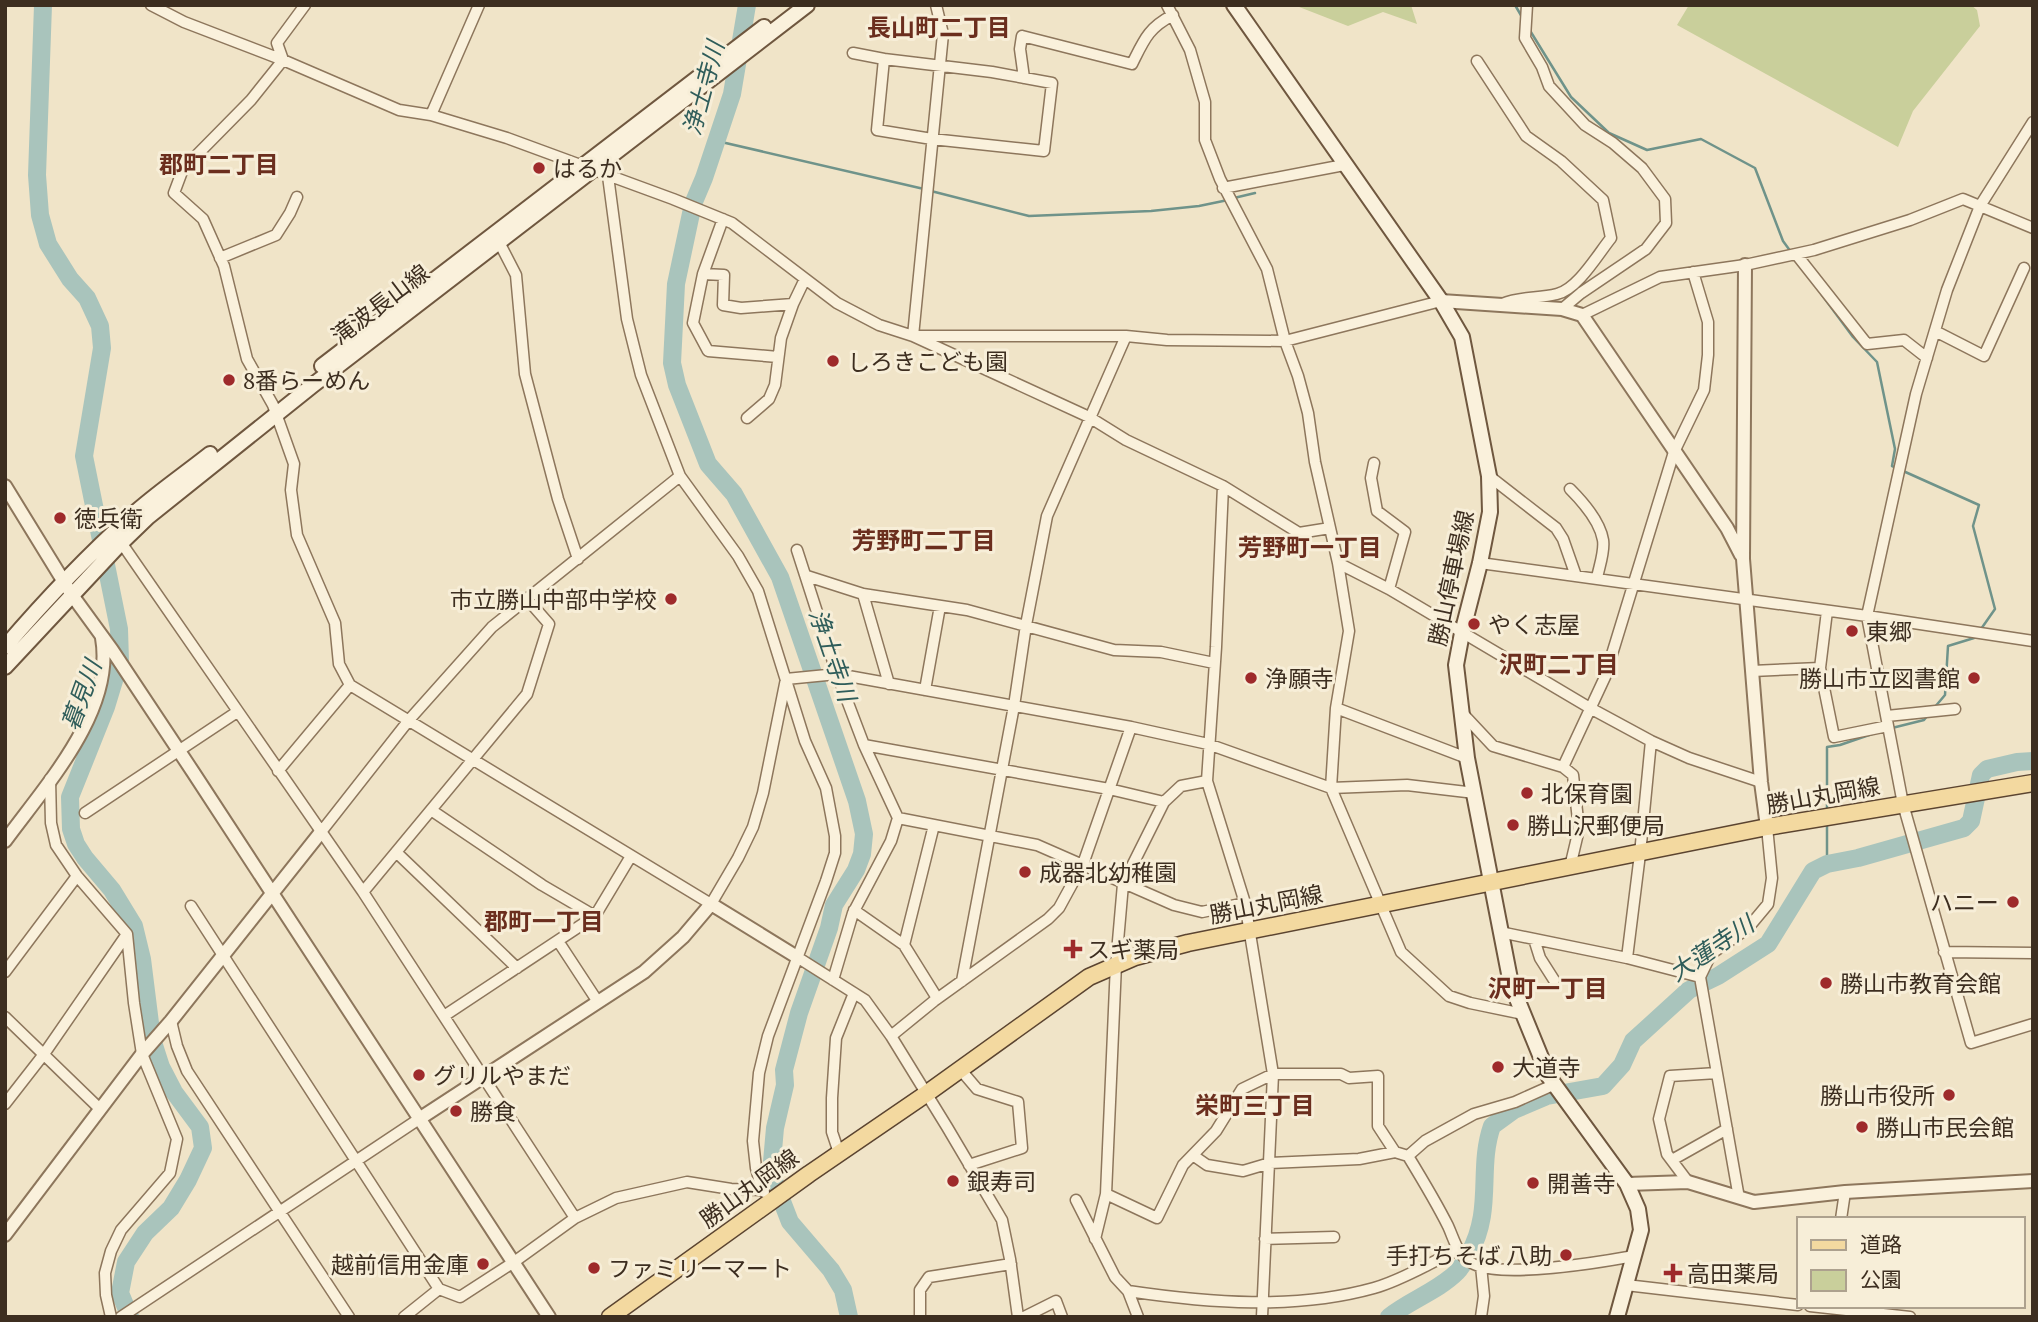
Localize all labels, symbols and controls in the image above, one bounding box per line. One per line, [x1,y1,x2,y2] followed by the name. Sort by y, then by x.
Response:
[867,11,1011,43] district label: 長山町二丁目
[675,35,732,139] water label: 浄土寺川
[159,148,279,180] district label: 郡町二丁目
[553,153,622,184] place label: はるか
[531,160,547,176] marker: はるか
[325,257,435,351] street label: 滝波長山線
[847,346,1008,377] place label: しろきこども園
[825,353,841,369] marker: しろきこども園
[243,365,370,396] place label: 8番らーめん
[221,372,237,388] marker: 8番らーめん
[74,503,143,534] place label: 徳兵衛
[1421,507,1481,649] street label: 勝山停車場線
[52,510,68,526] marker: 徳兵衛
[852,524,996,556] district label: 芳野町二丁目
[1238,531,1382,563] district label: 芳野町一丁目
[450,584,657,615] place label: 市立勝山中部中学校
[663,591,679,607] marker: 市立勝山中部中学校
[802,604,865,708] water label: 浄土寺川
[1488,609,1580,640] place label: やく志屋
[1466,616,1482,632] marker: やく志屋
[1866,616,1912,647] place label: 東郷
[1844,623,1860,639] marker: 東郷
[1499,648,1619,680] district label: 沢町二丁目
[54,653,109,734] water label: 暮見川
[1265,663,1334,694] place label: 浄願寺
[1799,663,1960,694] place label: 勝山市立図書館
[1243,670,1259,686] marker: 浄願寺
[1966,670,1982,686] marker: 勝山市立図書館
[1764,770,1882,820] street label: 勝山丸岡線
[1541,778,1633,809] place label: 北保育園
[1519,785,1535,801] marker: 北保育園
[1527,810,1665,841] place label: 勝山沢郵便局
[1505,817,1521,833] marker: 勝山沢郵便局
[1039,857,1177,888] place label: 成器北幼稚園
[1017,864,1033,880] marker: 成器北幼稚園
[1207,878,1325,930] street label: 勝山丸岡線
[1930,887,1999,918] place label: ハニー
[2005,894,2021,910] marker: ハニー
[484,905,604,937] district label: 郡町一丁目
[1662,906,1762,988] water label: 大蓮寺川
[1087,934,1179,965] place label: スギ薬局
[1065,941,1081,957] marker: スギ薬局
[1840,968,2001,999] place label: 勝山市教育会館
[1488,972,1608,1004] district label: 沢町一丁目
[1818,975,1834,991] marker: 勝山市教育会館
[1512,1052,1581,1083] place label: 大道寺
[1490,1059,1506,1075] marker: 大道寺
[433,1060,571,1091] place label: グリルやまだ
[411,1067,427,1083] marker: グリルやまだ
[1820,1080,1935,1111] place label: 勝山市役所
[1941,1087,1957,1103] marker: 勝山市役所
[1195,1089,1315,1121] district label: 栄町三丁目
[470,1096,516,1127] place label: 勝食
[448,1103,464,1119] marker: 勝食
[1876,1112,2014,1143] place label: 勝山市民会館
[1854,1119,1870,1135] marker: 勝山市民会館
[693,1142,805,1234] street label: 勝山丸岡線
[967,1166,1036,1197] place label: 銀寿司
[1547,1168,1616,1199] place label: 開善寺
[945,1173,961,1189] marker: 銀寿司
[1525,1175,1541,1191] marker: 開善寺
[1797,1217,2024,1308] legend
[1860,1230,1902,1258] text: 道路
[1385,1240,1552,1271] place label: 手打ちそば 八助
[1558,1247,1574,1263] marker: 手打ちそば 八助
[331,1249,469,1280] place label: 越前信用金庫
[608,1253,792,1284] place label: ファミリーマート
[475,1256,491,1272] marker: 越前信用金庫
[1687,1258,1779,1289] place label: 高田薬局
[586,1260,602,1276] marker: ファミリーマート
[1665,1265,1681,1281] marker: 高田薬局
[1860,1265,1902,1293] text: 公園

